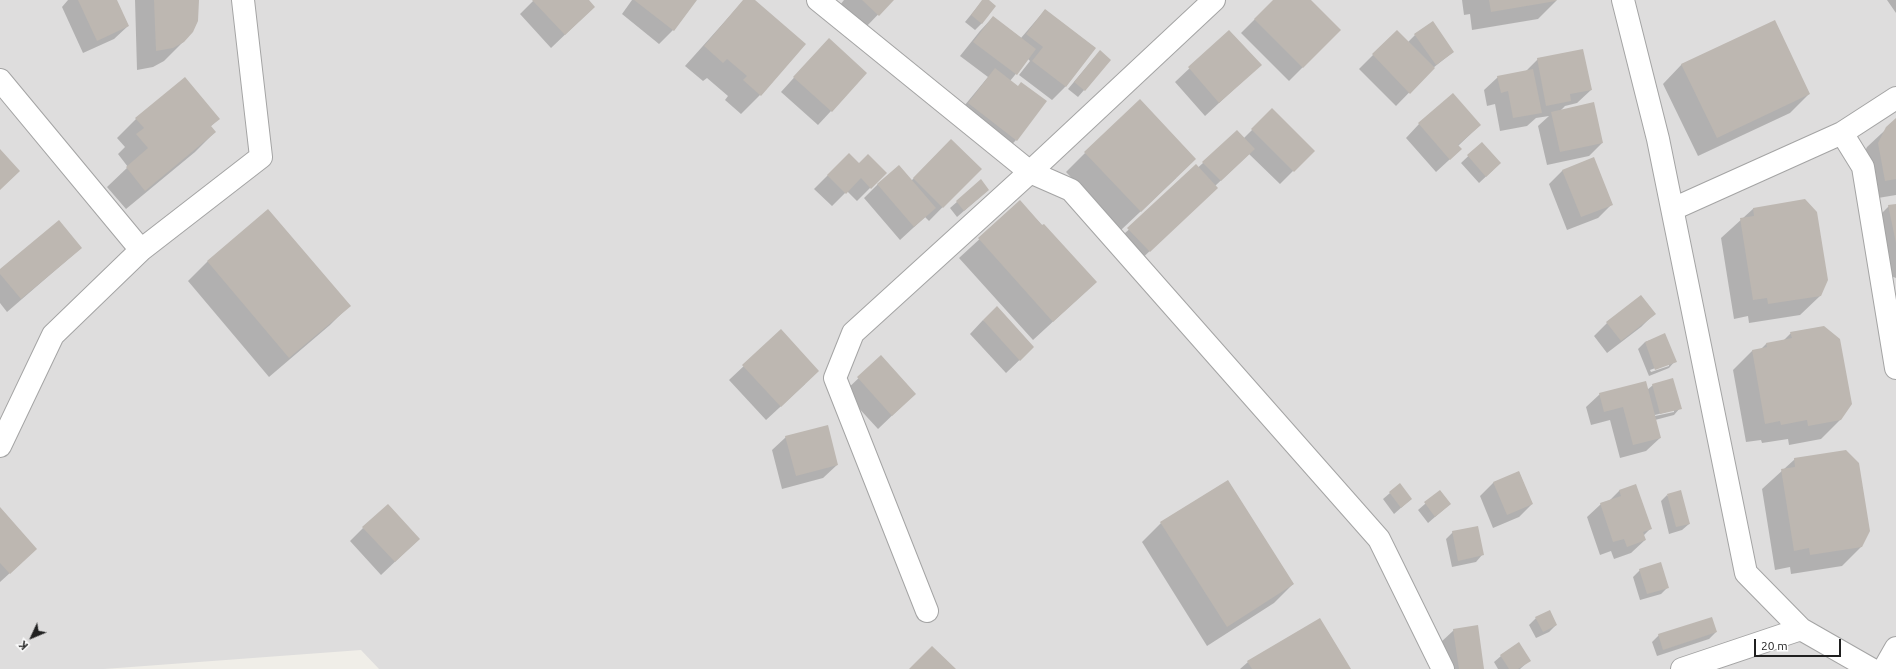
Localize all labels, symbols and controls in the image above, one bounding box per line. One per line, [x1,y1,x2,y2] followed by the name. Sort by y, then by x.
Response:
[12,617,52,657] north arrow
[1756,631,1843,657] scale bar
[17,639,30,652] text: K
[1761,639,1788,652] text: 20 m

